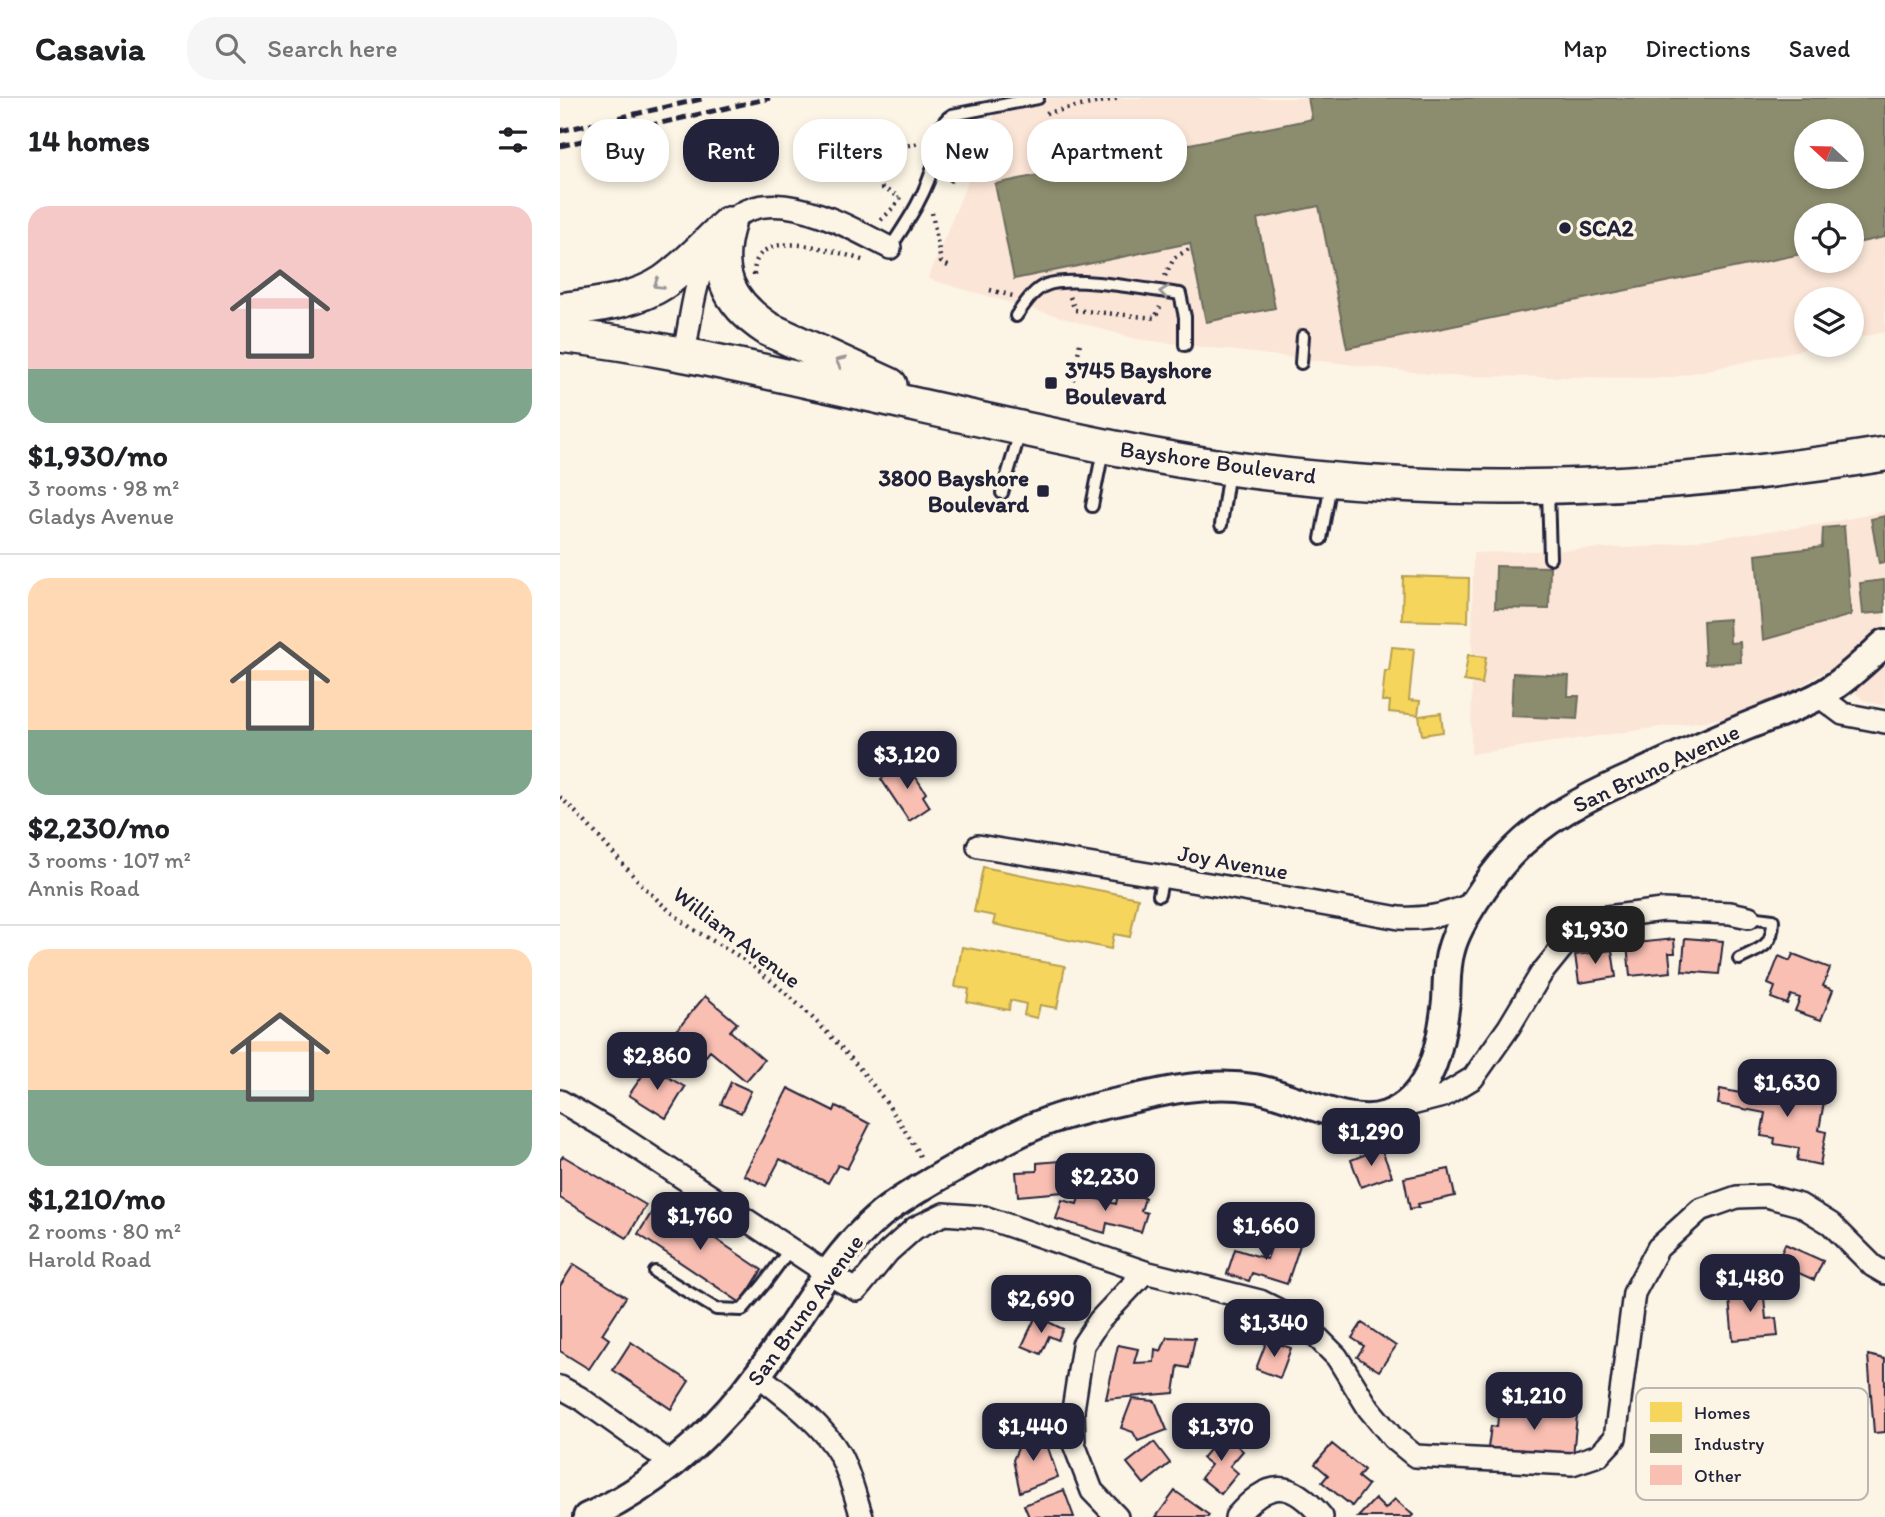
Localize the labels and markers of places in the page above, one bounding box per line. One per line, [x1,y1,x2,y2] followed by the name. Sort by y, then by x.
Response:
[1579,214,1634,242] place label: SCA2
[1557,220,1573,236] marker: SCA2
[1065,356,1212,410] place label: 3745 Bayshore Boulevard
[1043,375,1059,391] marker: 3745 Bayshore Boulevard
[879,464,1029,518] place label: 3800 Bayshore Boulevard
[1035,483,1051,499] marker: 3800 Bayshore Boulevard
[850,732,964,791] pin: $3,120
[1538,906,1652,966] pin: $1,930
[600,1032,714,1092] pin: $2,860
[1730,1060,1844,1119] pin: $1,630
[1314,1108,1428,1168] pin: $1,290
[1048,1154,1162,1213] pin: $2,230
[643,1192,757,1252] pin: $1,760
[1209,1202,1323,1262] pin: $1,660
[1693,1254,1807,1314] pin: $1,480
[984,1276,1098,1335] pin: $2,690
[1217,1300,1331,1359] pin: $1,340
[1477,1372,1591,1432] pin: $1,210
[976,1404,1090,1463] pin: $1,440
[1164,1404,1278,1463] pin: $1,370

